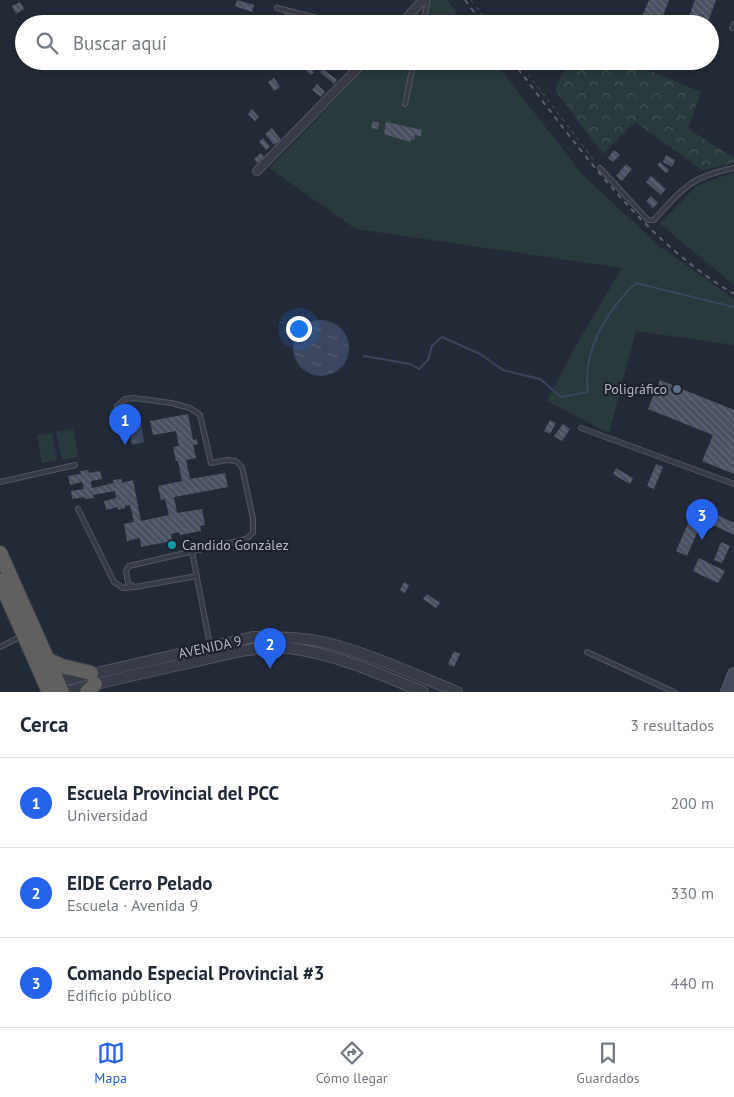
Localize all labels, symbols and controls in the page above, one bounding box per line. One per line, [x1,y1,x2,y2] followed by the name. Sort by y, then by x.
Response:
[15,15,719,70] search box
[33,29,61,57] icon: search
[73,31,167,55] text: Buscar aquí
[286,316,312,342] your location
[604,380,667,398] place label: Poligráfico
[671,383,683,395] marker: Poligráfico
[109,404,141,445] pin: 1
[686,499,718,540] pin: 3
[182,536,289,554] place label: Candido González
[166,539,178,551] marker: Candido González
[254,628,286,669] pin: 2
[177,632,243,662] street label: AVENIDA 9
[20,711,69,738] text: Cerca
[630,715,714,735] text: 3 resultados
[67,781,279,805] text: Escuela Provincial del PCC
[31,793,41,813] text: 1
[671,793,714,813] text: 200 m
[67,805,148,825] text: Universidad
[67,871,212,895] text: EIDE Cerro Pelado
[31,883,41,903] text: 2
[671,883,714,903] text: 330 m
[67,895,198,915] text: Escuela · Avenida 9
[67,961,325,985] text: Comando Especial Provincial #3
[31,973,41,993] text: 3
[671,973,714,993] text: 440 m
[67,985,172,1005] text: Edificio público
[94,1039,127,1087] tab: Mapa
[316,1039,388,1087] tab: Cómo llegar
[576,1039,640,1087] tab: Guardados

